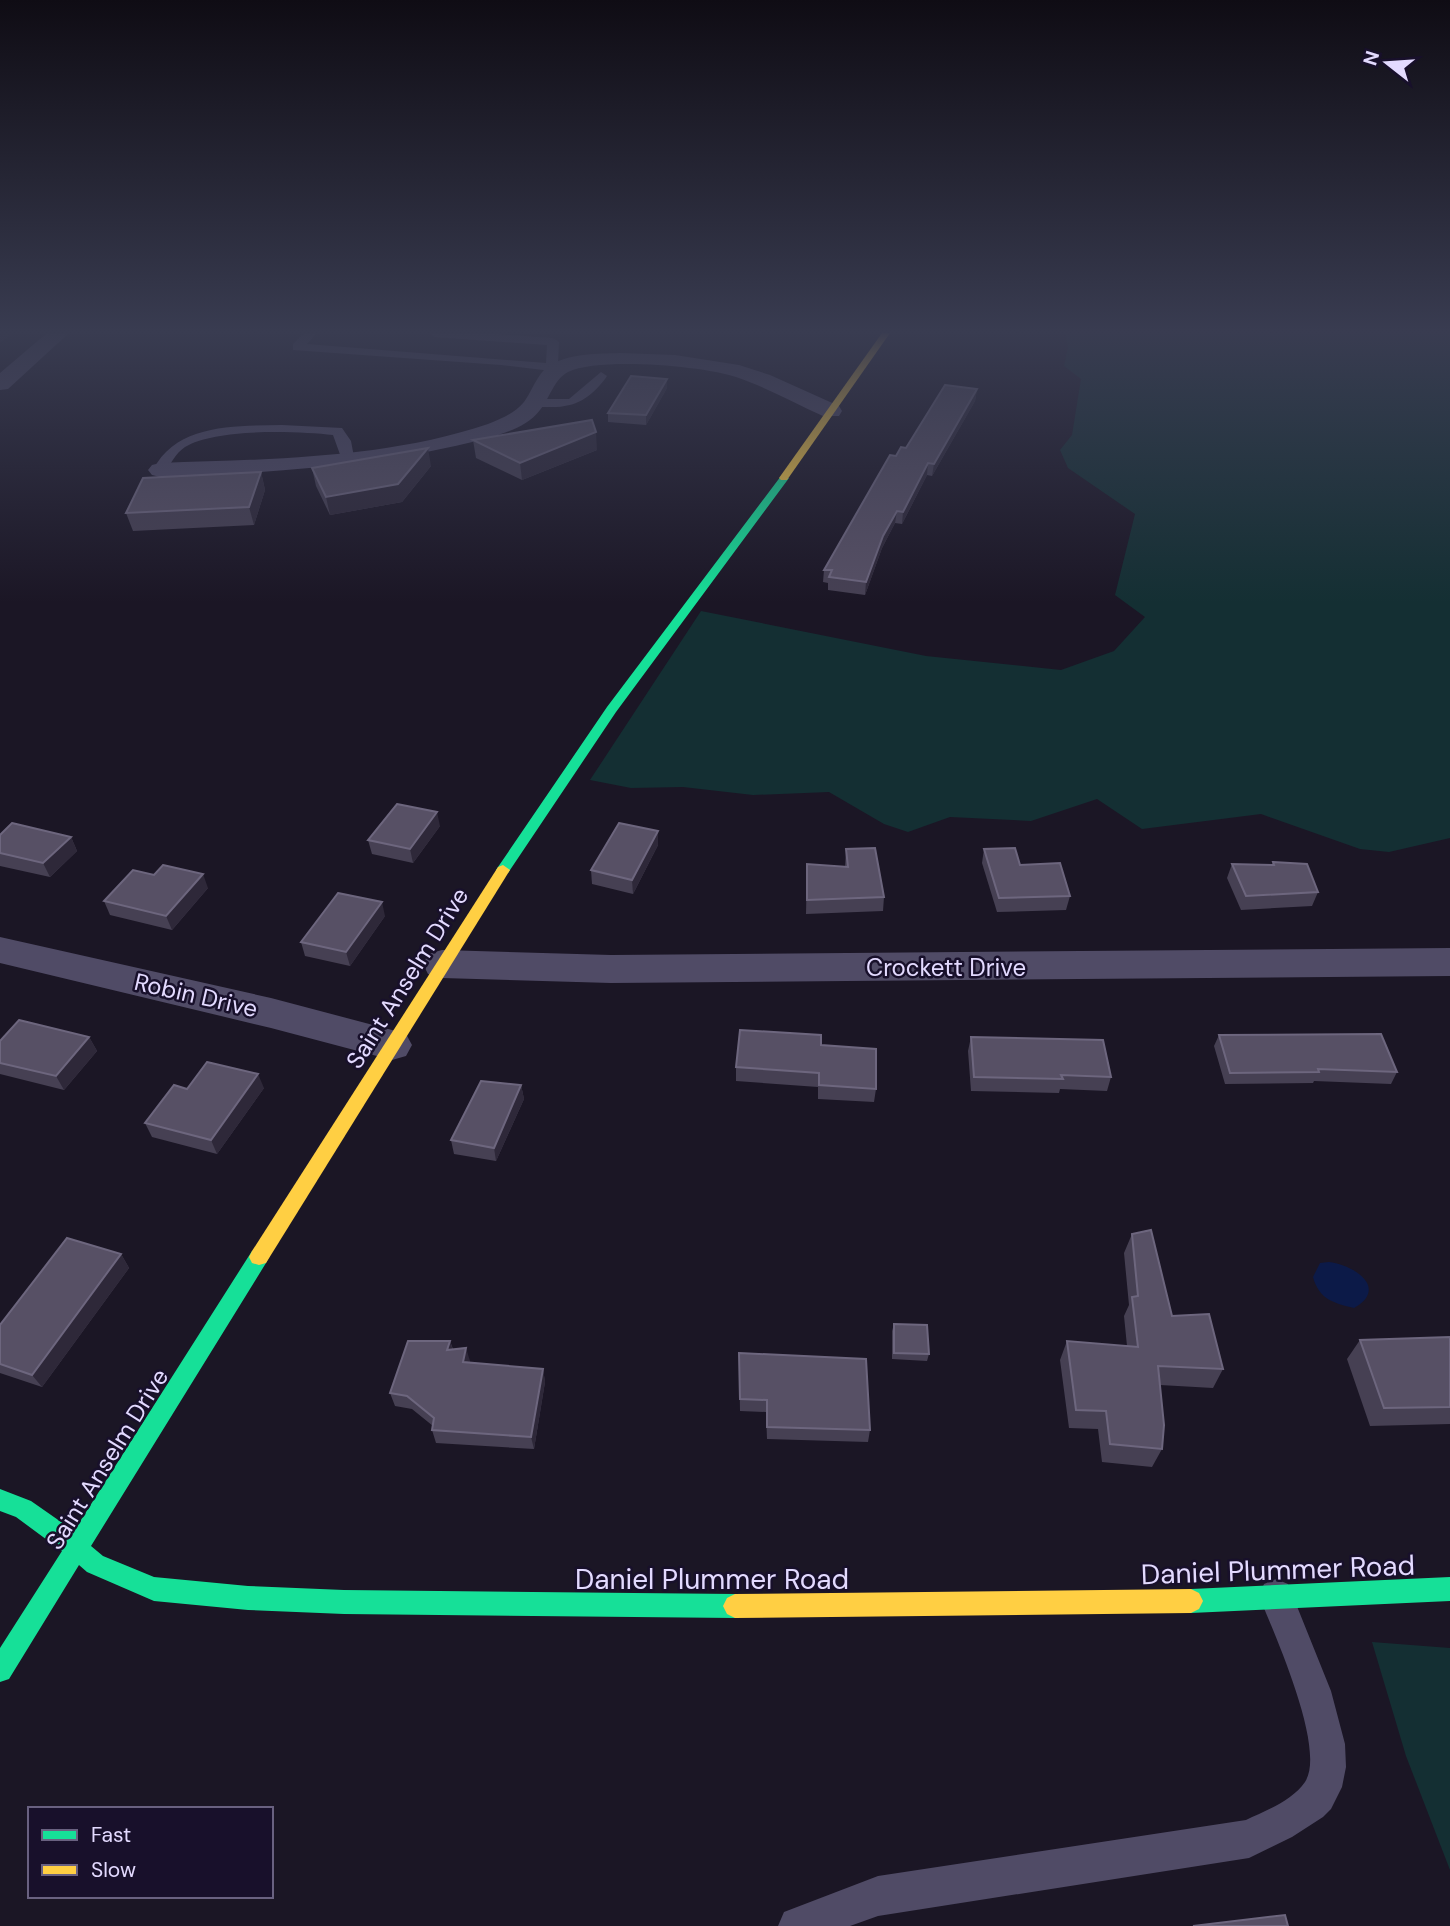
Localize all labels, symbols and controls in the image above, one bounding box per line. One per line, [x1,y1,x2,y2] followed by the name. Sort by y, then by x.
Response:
[1352,28,1422,98] north arrow
[1357,48,1385,68] text: N
[339,882,475,1074] street label: Saint Anselm Drive
[866,952,1026,983] street label: Crockett Drive
[131,966,261,1024] street label: Robin Drive
[39,1363,175,1555] street label: Saint Anselm Drive
[1140,1547,1416,1593] street label: Daniel Plummer Road
[575,1561,849,1598] street label: Daniel Plummer Road
[28,1807,273,1898] legend
[91,1821,131,1849] text: Fast
[91,1856,136,1884] text: Slow

